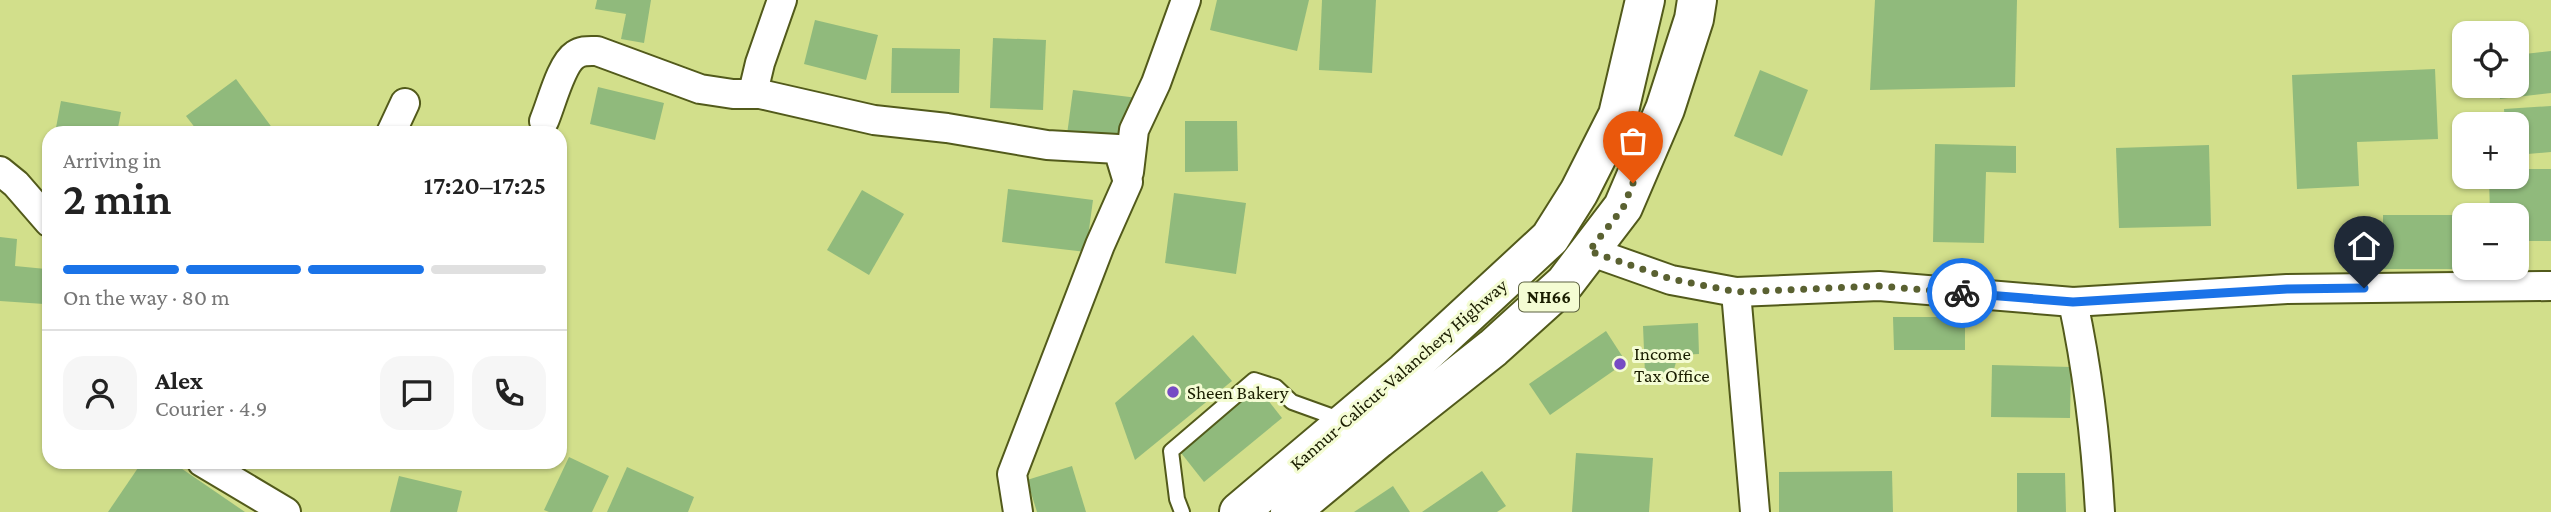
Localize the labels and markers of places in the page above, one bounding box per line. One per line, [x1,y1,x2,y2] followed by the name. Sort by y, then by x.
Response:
[1603,111,1663,183] pin
[2334,216,2394,288] pin
[1634,343,1710,386] place label: Income Tax Office
[1612,356,1628,372] marker: Income Tax Office
[1187,382,1289,403] place label: Sheen Bakery
[1165,384,1181,400] marker: Sheen Bakery

